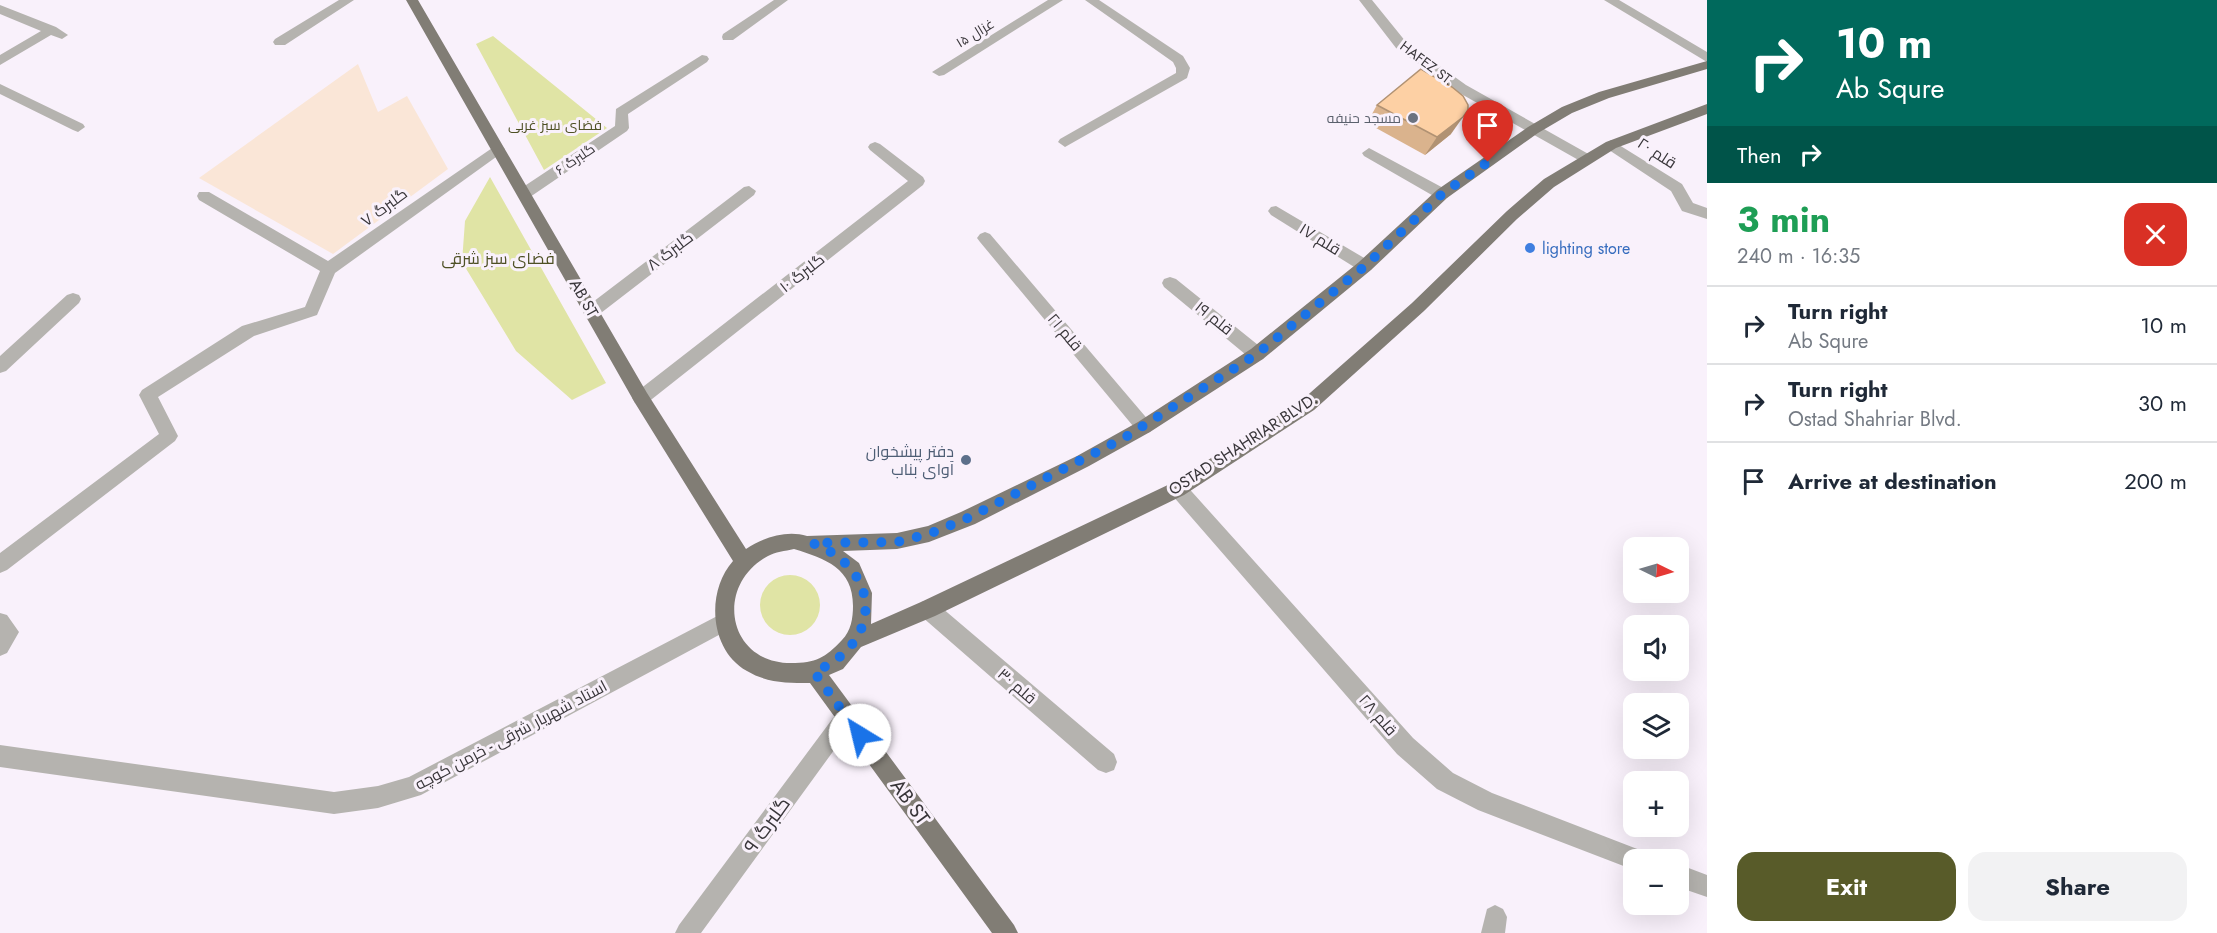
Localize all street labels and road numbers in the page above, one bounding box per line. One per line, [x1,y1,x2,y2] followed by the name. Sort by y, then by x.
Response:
[952,14,998,52] street label: غزال ۱۵
[1396,36,1458,90] street label: HAFEZ ST.
[1633,132,1681,174] street label: قلم ۲۰
[551,138,599,180] street label: گلبرگ ۶
[356,182,412,232] street label: گلبرگ ۷
[1295,217,1345,261] street label: قلم ۱۷
[642,226,698,276] street label: گلبرگ ۸
[775,248,829,298] street label: گلبرگ ۱۰
[564,275,604,322] street label: AB ST
[1190,295,1238,341] street label: قلم ۱۹
[1042,308,1088,356] street label: قلم ۲۱
[1164,387,1322,501] street label: OSTAD SHAHRIAR BLVD.
[993,663,1041,709] street label: قلم ۳۰
[411,674,611,796] street label: استاد شهریار شرقی - خرمن کوچه
[1353,689,1403,741] street label: قلم ۲۸
[883,773,937,832] street label: AB ST
[737,791,797,859] street label: گلبرگ ۹

